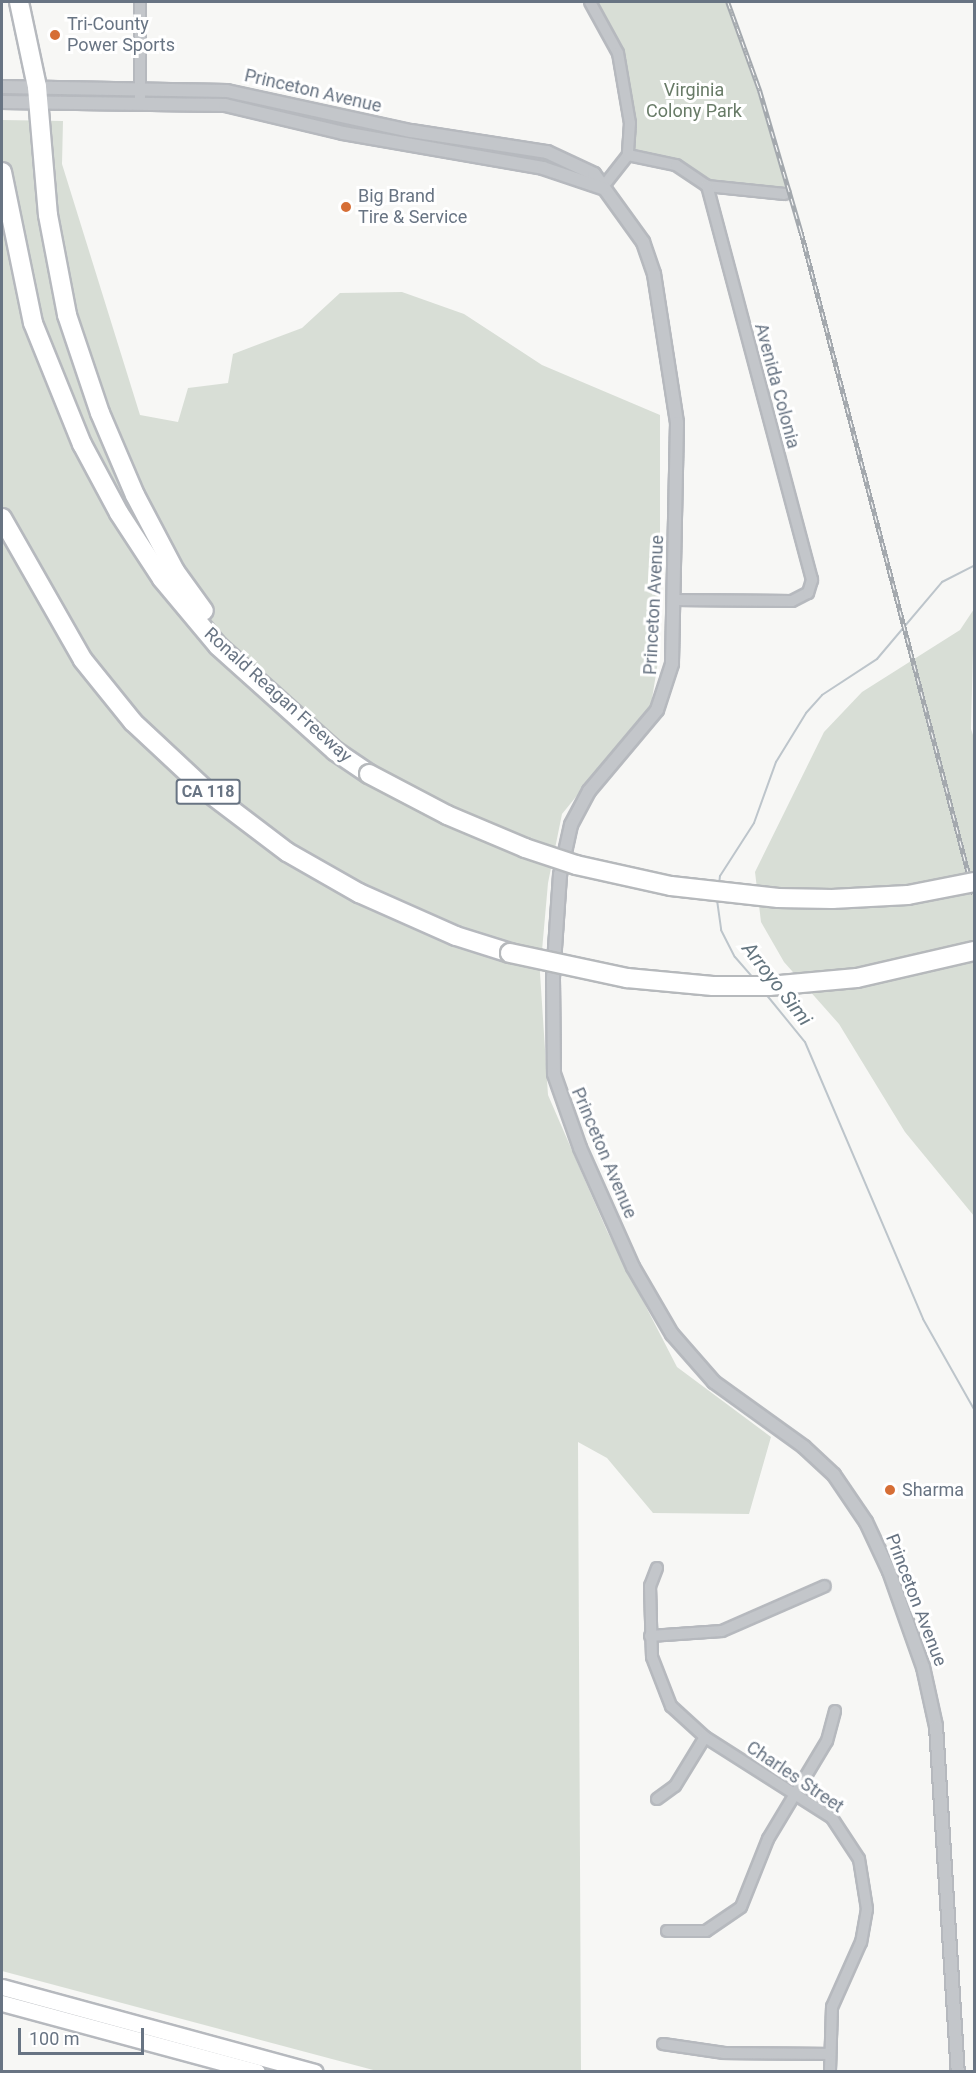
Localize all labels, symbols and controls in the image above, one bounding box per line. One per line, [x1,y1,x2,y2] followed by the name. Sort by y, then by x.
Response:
[67,14,175,57] place label: Tri-County Power Sports
[48,28,62,42] marker: Tri-County Power Sports
[242,65,384,117] street label: Princeton Avenue
[646,80,742,122] park label: Virginia Colony Park
[358,186,467,228] place label: Big Brand Tire & Service
[339,200,353,214] marker: Big Brand Tire & Service
[750,321,804,451] street label: Avenida Colonia
[640,535,668,675] street label: Princeton Avenue
[200,623,356,767] street label: Ronald Reagan Freeway
[175,779,241,805] road number: CA 118
[737,937,817,1031] water label: Arroyo Simi
[567,1084,641,1222] street label: Princeton Avenue
[902,1479,964,1501] place label: Sharma
[883,1483,897,1497] marker: Sharma
[881,1531,951,1669] street label: Princeton Avenue
[742,1737,848,1817] street label: Charles Street
[21,2016,147,2054] scale bar
[29,2028,80,2049] text: 100 m

